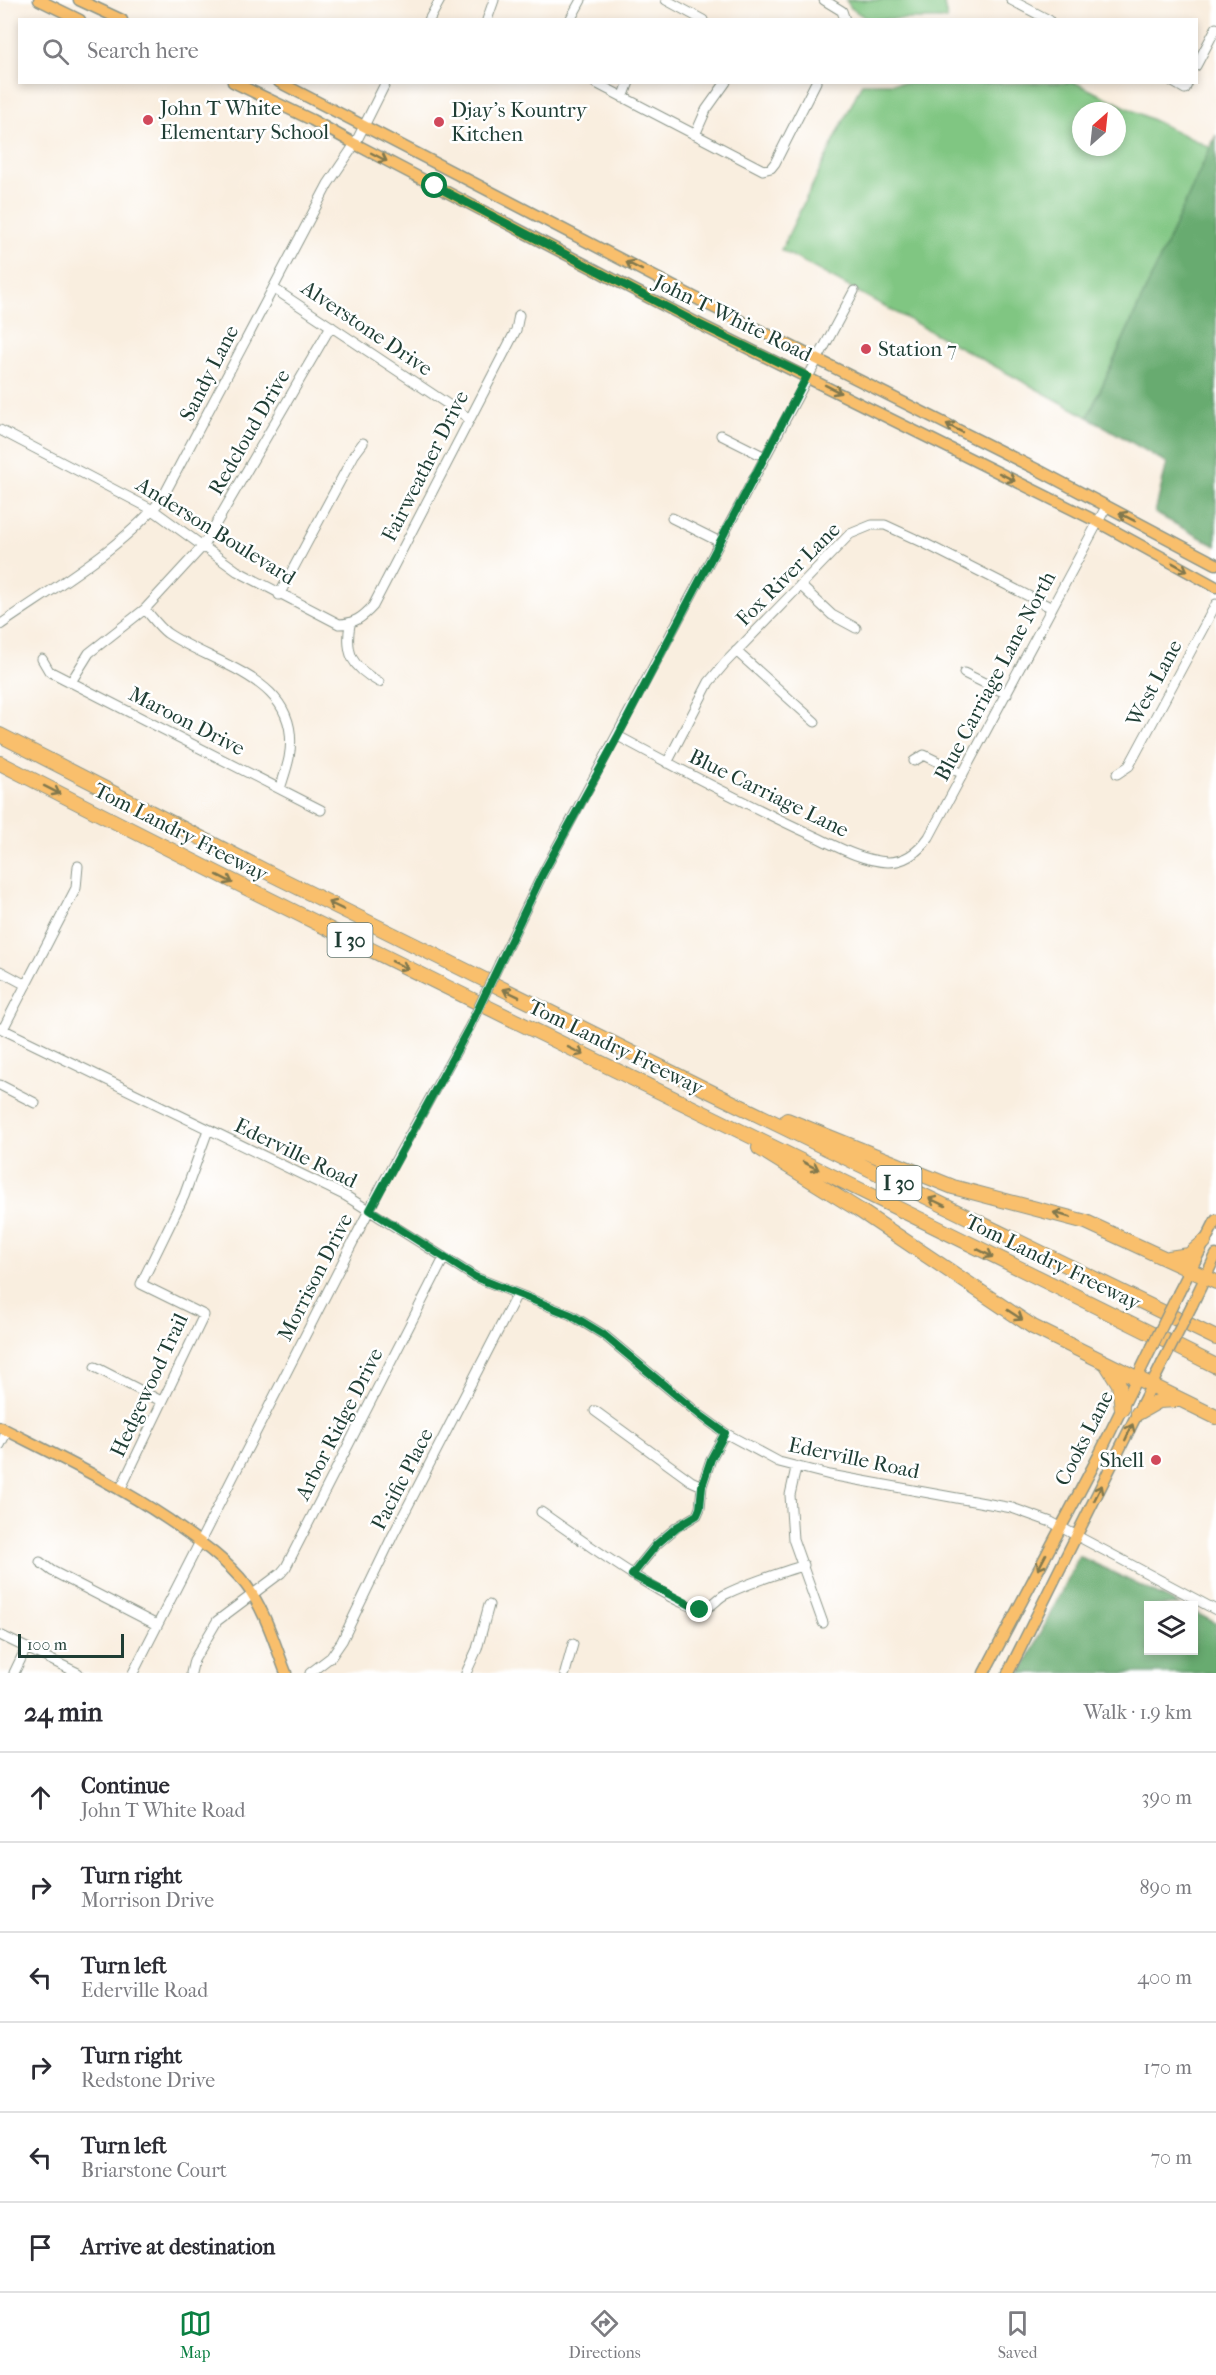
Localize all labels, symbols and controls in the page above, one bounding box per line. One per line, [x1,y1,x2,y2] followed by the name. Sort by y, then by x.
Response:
[18,18,1198,84] search box
[39,35,72,68] icon: search
[87,38,199,64] text: Search here
[158,96,329,144] place label: John T White Elementary School
[451,98,588,146] place label: Djay's Kountry Kitchen
[1072,102,1126,156] north arrow
[141,113,155,127] marker: John T White Elementary School
[432,115,446,129] marker: Djay's Kountry Kitchen
[369,152,387,163] one-way arrow
[421,172,447,198] route start
[625,260,643,271] one-way arrow
[648,268,816,367] street label: John T White Road
[296,275,437,381] street label: Alverstone Drive
[175,321,243,425] street label: Sandy Lane
[878,337,957,361] place label: Station 7
[859,342,873,356] marker: Station 7
[203,365,295,499] street label: Redcloud Drive
[823,384,841,395] one-way arrow
[377,387,473,545] street label: Fairweather Drive
[945,422,963,433] one-way arrow
[131,472,301,590] street label: Anderson Boulevard
[997,472,1015,483] one-way arrow
[1118,511,1136,523] one-way arrow
[731,517,845,631] street label: Fox River Lane
[1170,562,1188,573] one-way arrow
[930,567,1061,785] street label: Blue Carriage Lane North
[1121,636,1187,731] street label: West Lane
[125,682,249,760] street label: Maroon Drive
[685,744,853,842] street label: Blue Carriage Lane
[90,778,273,887] street label: Tom Landry Freeway
[43,784,60,796] one-way arrow
[216,874,234,885] one-way arrow
[328,900,346,912] one-way arrow
[328,923,372,957] road number: I 30
[391,960,409,972] one-way arrow
[502,986,520,998] one-way arrow
[524,994,708,1100] street label: Tom Landry Freeway
[566,1045,584,1057] one-way arrow
[231,1113,362,1193] street label: Ederville Road
[801,1160,819,1172] one-way arrow
[876,1166,922,1200] road number: I 30
[928,1196,946,1207] one-way arrow
[273,1209,357,1345] street label: Morrison Drive
[961,1209,1145,1315] street label: Tom Landry Freeway
[1053,1209,1072,1220] one-way arrow
[976,1248,994,1259] one-way arrow
[105,1309,193,1461] street label: Hedgewood Trail
[1006,1310,1023,1322] one-way arrow
[290,1344,388,1505] street label: Arbor Ridge Drive
[1050,1387,1118,1489] street label: Cooks Lane
[1123,1423,1135,1441] one-way arrow
[366,1424,438,1534] street label: Pacific Place
[786,1432,922,1484] street label: Ederville Road
[1100,1448,1144,1472] place label: Shell
[1149,1453,1163,1467] marker: Shell
[1093,1485,1104,1503] one-way arrow
[1036,1553,1047,1571] one-way arrow
[686,1596,712,1622] route end
[1144,1601,1198,1655] map controls
[1144,1601,1198,1655] button: layers
[18,1631,124,1658] scale bar
[27,1635,67,1654] text: 100 m
[24,1697,103,1728] text: 24 min
[1084,1701,1192,1724] text: Walk · 1.9 km
[81,1773,170,1799] text: Continue
[24,1781,57,1814] icon: ahead
[1141,1786,1192,1809] text: 390 m
[81,1799,245,1822] text: John T White Road
[81,1863,182,1889] text: Turn right
[24,1871,57,1904] icon: right
[1140,1876,1192,1899] text: 890 m
[81,1889,214,1912] text: Morrison Drive
[81,1953,167,1979] text: Turn left
[24,1961,57,1994] icon: left
[1137,1966,1192,1989] text: 400 m
[81,1979,208,2002] text: Ederville Road
[81,2043,182,2069] text: Turn right
[24,2051,57,2084] icon: right
[1143,2056,1192,2079] text: 170 m
[81,2069,215,2092] text: Redstone Drive
[81,2133,167,2159] text: Turn left
[24,2141,57,2174] icon: left
[1150,2146,1192,2169] text: 70 m
[81,2159,227,2182] text: Briarstone Court
[24,2231,57,2264] icon: arrive
[81,2234,275,2260] text: Arrive at destination
[179,2307,212,2362] tab: Map
[569,2307,641,2362] tab: Directions
[998,2307,1037,2362] tab: Saved

